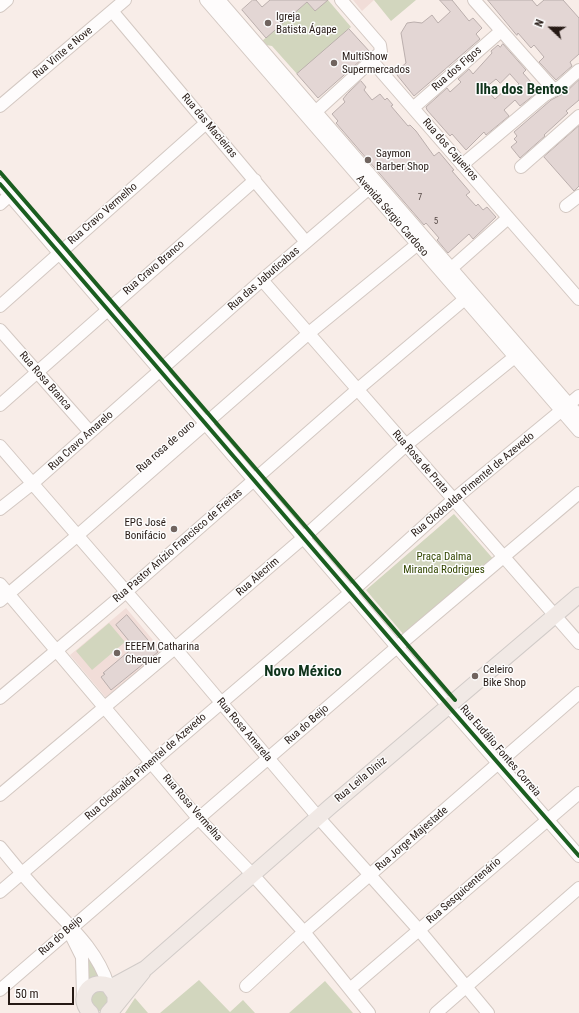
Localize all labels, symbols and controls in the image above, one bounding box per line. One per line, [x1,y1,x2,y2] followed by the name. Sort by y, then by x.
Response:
[531,8,571,48] north arrow
[276,10,337,36] place label: Igreja Batista Ágape
[263,18,273,28] marker: Igreja Batista Ágape
[532,18,547,29] text: N
[31,24,95,82] street label: Rua Vinte e Nove
[430,44,484,94] street label: Rua dos Figos
[342,50,410,76] place label: MultiShow Supermercados
[329,58,339,68] marker: MultiShow Supermercados
[476,81,568,99] district label: Ilha dos Bentos
[178,91,240,161] street label: Rua das Macieiras
[419,116,481,184] street label: Rua dos Cajueiros
[376,147,429,173] place label: Saymon Barber Shop
[363,155,373,165] marker: Saymon Barber Shop
[353,173,431,259] street label: Avenida Sérgio Cardoso
[66,180,140,248] street label: Rua Cravo Vermelho
[418,193,422,203] house number: 7
[434,217,438,227] house number: 5
[121,238,187,298] street label: Rua Cravo Branco
[226,244,302,314] street label: Rua das Jabuticabas
[16,349,74,413] street label: Rua Rosa Branca
[46,408,116,474] street label: Rua Cravo Amarelo
[134,418,198,476] street label: Rua rosa de ouro
[389,428,451,496] street label: Rua Rosa de Prata
[409,430,537,540] street label: Rua Clodoalda Pimentel de Azevedo
[111,486,245,606] street label: Rua Pastor Anízio Francisco de Freitas
[124,516,166,542] place label: EPG José Bonifácio
[169,524,179,534] marker: EPG José Bonifácio
[403,550,485,576] park label: Praça Dalma Miranda Rodrigues
[234,555,282,599] street label: Rua Alecrim
[125,640,199,666] place label: EEEFM Catharina Chequer
[112,648,122,658] marker: EEEFM Catharina Chequer
[264,663,342,681] district label: Novo México
[483,663,526,689] place label: Celeiro Bike Shop
[470,671,480,681] marker: Celeiro Bike Shop
[213,695,275,765] street label: Rua Rosa Amarela
[282,702,332,748] street label: Rua do Beijo
[457,703,543,799] street label: Rua Eudálio Fontes Correia
[83,711,209,823] street label: Rua Clodoalda Pimentel de Azevedo
[332,754,390,806] street label: Rua Leila Diniz
[159,772,225,844] street label: Rua Rosa Vermelha
[373,804,451,874] street label: Rua Jorge Majestade
[424,855,504,927] street label: Rua Sesquicentenário
[36,913,86,959] street label: Rua do Beijo
[10,979,76,1005] scale bar
[15,987,39,1001] text: 50 m

